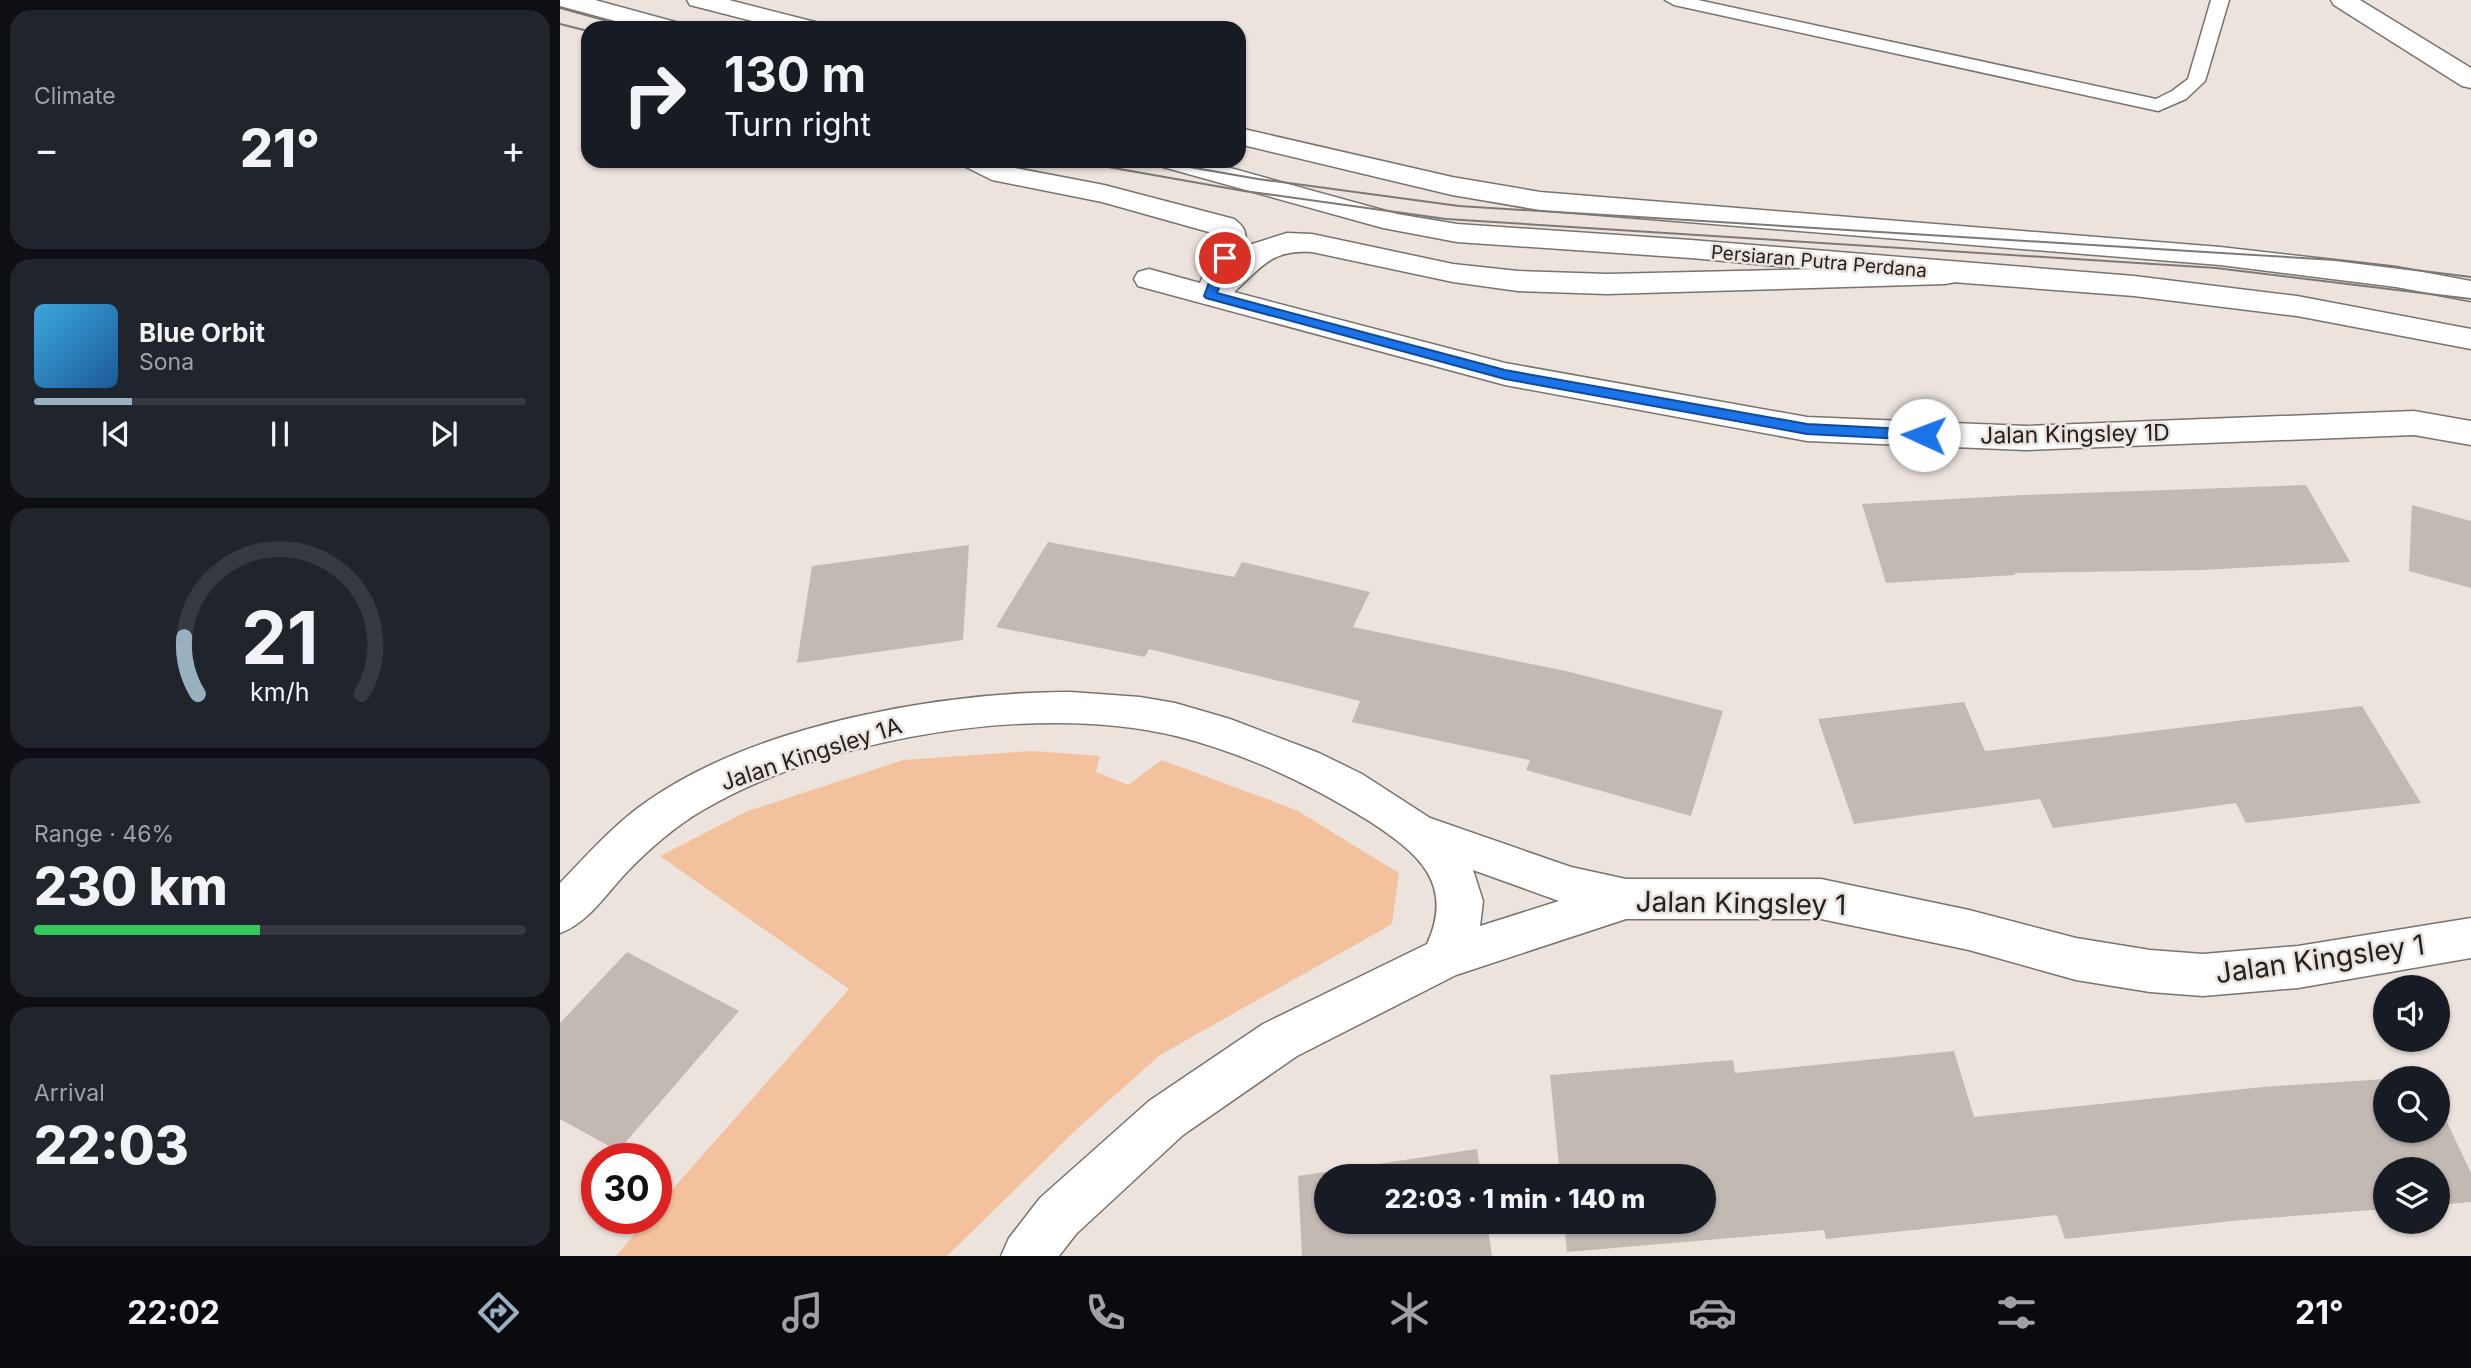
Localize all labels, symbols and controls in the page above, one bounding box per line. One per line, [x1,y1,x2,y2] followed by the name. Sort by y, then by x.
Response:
[724,45,866,104] text: 130 m
[609,49,700,140] icon: right
[34,82,116,110] text: Climate
[724,105,871,144] text: Turn right
[240,117,320,180] text: 21°
[34,126,59,172] text: −
[501,126,526,172] text: +
[1195,228,1255,288] pin
[1206,239,1244,277] icon: arrive
[1710,241,1928,282] street label: Persiaran Putra Perdana
[139,317,265,348] text: Blue Orbit
[139,348,194,376] text: Sona
[1887,398,1961,472] position arrow
[97,415,135,453] icon: previous
[261,415,299,453] icon: pause
[425,415,463,453] icon: next
[1980,418,2170,450] street label: Jalan Kingsley 1D
[241,593,319,682] text: 21
[250,677,310,707] text: km/h
[717,711,905,797] street label: Jalan Kingsley 1A
[34,820,174,848] text: Range · 46%
[34,855,228,918] text: 230 km
[1635,884,1847,922] street label: Jalan Kingsley 1
[2213,928,2427,990] street label: Jalan Kingsley 1
[2373,975,2450,1234] map controls
[2373,975,2450,1052] button: sound
[2373,1066,2450,1143] button: search
[34,1079,105,1107] text: Arrival
[34,1114,189,1177] text: 22:03
[581,1143,672,1234] speed limit sign: 30
[2373,1157,2450,1234] button: layers
[1385,1183,1645,1214] text: 22:03 · 1 min · 140 m
[474,1288,523,1337] icon: directions
[778,1288,827,1337] icon: music
[1081,1288,1130,1337] icon: phone
[1385,1288,1434,1337] icon: climate
[1688,1288,1737,1337] icon: car
[1992,1288,2041,1337] icon: filters
[127,1293,220,1332] text: 22:02
[2295,1293,2344,1332] text: 21°

